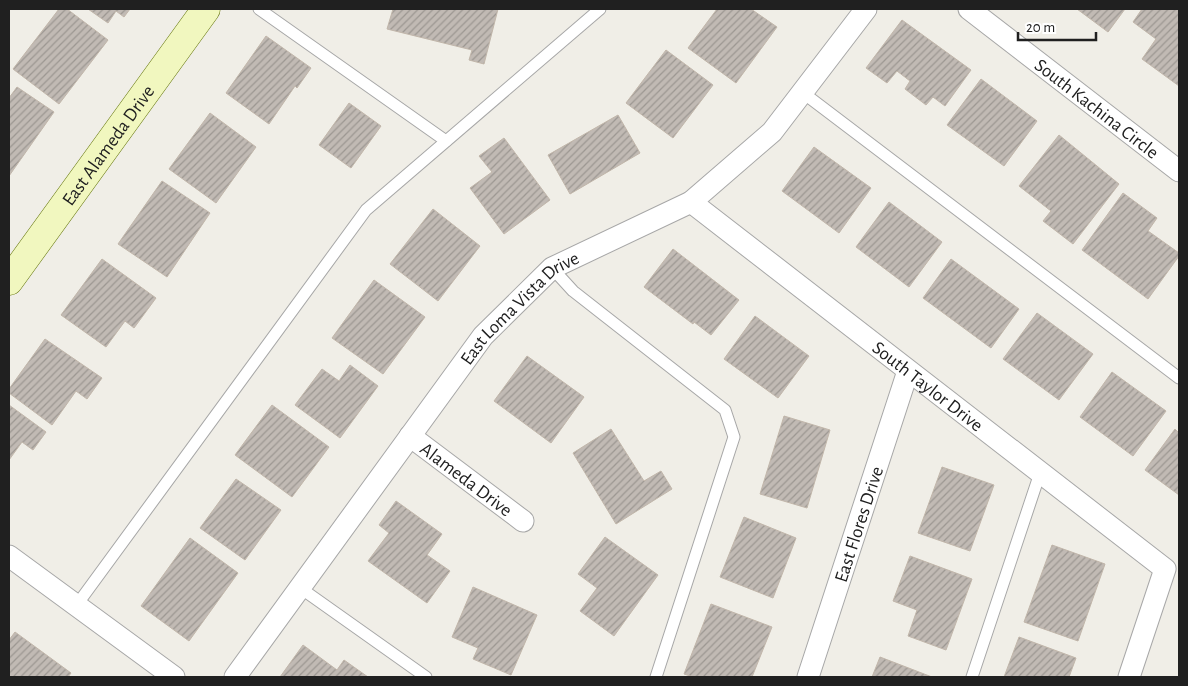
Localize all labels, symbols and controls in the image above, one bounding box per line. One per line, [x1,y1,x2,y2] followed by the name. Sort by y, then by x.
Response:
[1018,10,1096,42] scale bar
[1026,20,1055,35] text: 20 m
[1031,56,1162,163] street label: South Kachina Circle
[59,82,159,209] street label: East Alameda Drive
[457,249,582,369] street label: East Loma Vista Drive
[868,338,986,435] street label: South Taylor Drive
[416,439,515,520] street label: Alameda Drive
[832,464,887,585] street label: East Flores Drive

